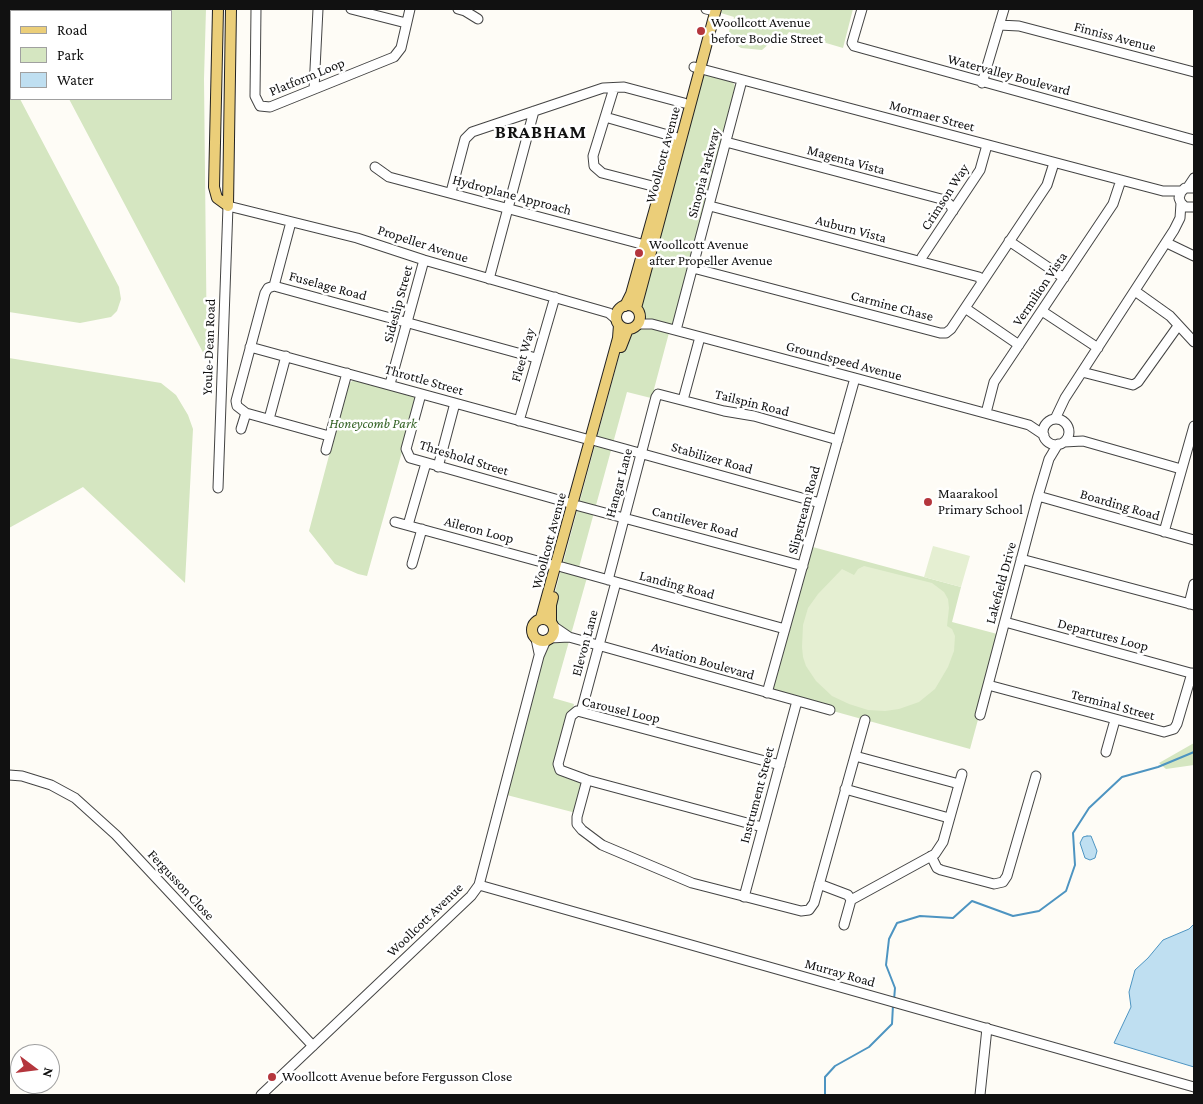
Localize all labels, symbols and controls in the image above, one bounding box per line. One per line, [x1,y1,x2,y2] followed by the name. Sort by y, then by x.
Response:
[10,10,172,100] legend
[711,15,823,48] place label: Woollcott Avenue before Boodie Street
[1072,18,1158,56] street label: Finniss Avenue
[57,22,87,38] text: Road
[695,25,707,37] marker: Woollcott Avenue before Boodie Street
[57,47,84,63] text: Park
[946,51,1072,99] street label: Watervalley Boulevard
[267,54,347,100] street label: Platform Loop
[57,72,94,88] text: Water
[887,97,977,135] street label: Mormaer Street
[642,105,684,205] street label: Woollcott Avenue
[494,121,588,143] district label: BRABHAM
[684,126,724,220] street label: Sinopia Parkway
[805,142,887,178] street label: Magenta Vista
[917,161,973,233] street label: Crimson Way
[451,171,573,219] street label: Hydroplane Approach
[814,211,888,247] street label: Auburn Vista
[375,221,471,267] street label: Propeller Avenue
[649,237,772,270] place label: Woollcott Avenue after Propeller Avenue
[633,247,645,259] marker: Woollcott Avenue after Propeller Avenue
[1009,249,1071,329] street label: Vermilion Vista
[380,264,416,344] street label: Sideslip Street
[287,268,369,304] street label: Fuselage Road
[849,287,935,325] street label: Carmine Chase
[199,299,219,395] street label: Youle-Dean Road
[507,326,539,384] street label: Fleet Way
[784,337,904,385] street label: Groundspeed Avenue
[383,361,465,399] street label: Throttle Street
[713,386,791,420] street label: Tailspin Road
[329,416,417,432] park label: Honeycomb Park
[417,436,511,480] street label: Threshold Street
[669,438,755,478] street label: Stabilizer Road
[602,446,636,520] street label: Hangar Lane
[784,464,824,556] street label: Slipstream Road
[938,486,1023,518] place label: Maarakool Primary School
[1078,486,1162,524] street label: Boarding Road
[528,491,570,591] street label: Woollcott Avenue
[922,496,934,508] marker: Maarakool Primary School
[650,502,740,542] street label: Cantilever Road
[442,513,516,547] street label: Aileron Loop
[982,540,1020,626] street label: Lakefield Drive
[637,567,717,603] street label: Landing Road
[568,608,602,678] street label: Elevon Lane
[1056,615,1150,655] street label: Departures Loop
[650,638,756,684] street label: Aviation Boulevard
[1069,686,1157,724] street label: Terminal Street
[580,693,662,727] street label: Carousel Loop
[736,745,778,845] street label: Instrument Street
[144,846,218,924] street label: Fergusson Close
[383,879,467,961] street label: Woollcott Avenue
[803,955,877,991] street label: Murray Road
[10,1044,60,1094] north arrow
[40,1066,57,1079] text: N
[282,1069,512,1085] place label: Woollcott Avenue before Fergusson Close
[266,1071,278,1083] marker: Woollcott Avenue before Fergusson Close

